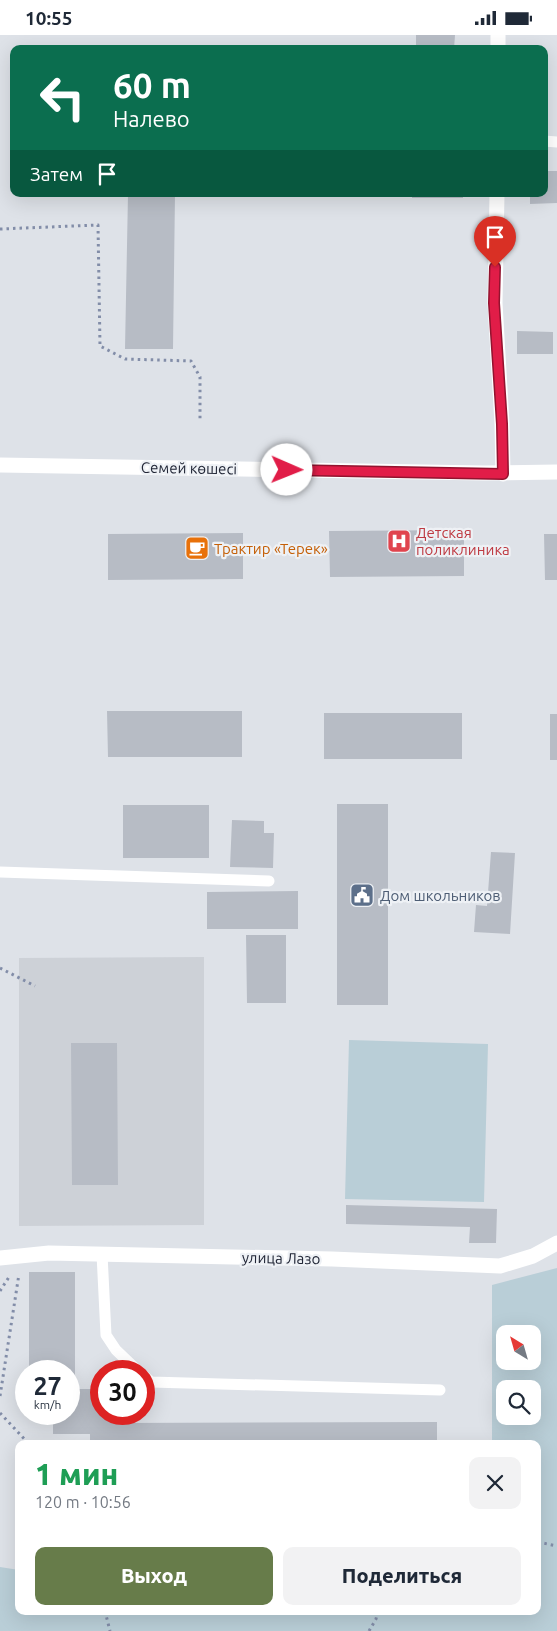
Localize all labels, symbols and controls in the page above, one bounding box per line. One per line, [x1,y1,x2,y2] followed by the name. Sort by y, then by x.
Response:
[25,7,73,29] text: 10:55
[30,65,95,130] icon: left
[113,65,191,105] text: 60 m
[113,106,190,131] text: Налево
[93,160,121,188] icon: arrive
[30,163,83,185] text: Затем
[474,216,516,267] pin
[481,223,509,251] icon: arrive
[260,443,312,495] position arrow
[141,459,237,477] street label: Семей көшесі
[416,524,510,558] place label: Детская поликлиника
[386,528,412,554] hospital icon: Детская поликлиника
[184,535,210,561] cafe icon: Трактир «Терек»
[214,540,328,557] place label: Трактир «Терек»
[349,882,375,908] public building icon: Дом школьников
[380,887,501,904] place label: Дом школьников
[242,1249,320,1267] street label: улица Лазо
[496,1325,541,1370] north arrow
[496,1325,541,1425] map controls
[90,1360,155,1425] speed limit sign: 30
[33,1372,62,1400] text: 27
[496,1380,541,1425] button: search
[34,1398,61,1411] text: km/h
[35,1457,118,1491] text: 1 мин
[469,1457,521,1509] button: close
[35,1493,131,1511] text: 120 m · 10:56
[35,1547,273,1605] button: Выход
[283,1547,521,1605] button: Поделиться

